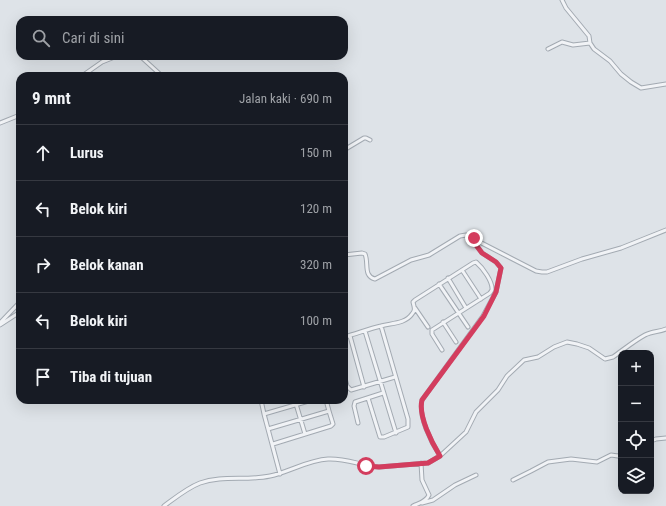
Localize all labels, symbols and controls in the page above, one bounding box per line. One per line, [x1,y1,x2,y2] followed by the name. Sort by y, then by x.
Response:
[16,16,348,60] search box
[30,27,52,49] icon: search
[62,29,124,47] text: Cari di sini
[32,88,71,108] text: 9 mnt
[239,91,332,106] text: Jalan kaki · 690 m
[32,142,54,164] icon: ahead
[70,144,104,162] text: Lurus
[300,145,332,160] text: 150 m
[32,198,54,220] icon: left
[70,200,127,218] text: Belok kiri
[300,201,332,216] text: 120 m
[465,229,483,247] route end
[32,254,54,276] icon: right
[70,256,144,274] text: Belok kanan
[300,257,332,272] text: 320 m
[32,310,54,332] icon: left
[70,312,127,330] text: Belok kiri
[300,313,332,328] text: 100 m
[618,350,654,494] map controls
[618,350,654,386] button: +
[32,366,54,388] icon: arrive
[70,368,152,386] text: Tiba di tujuan
[618,386,654,422] button: −
[618,422,654,458] button: locate
[357,457,375,475] route start
[618,458,654,494] button: layers

